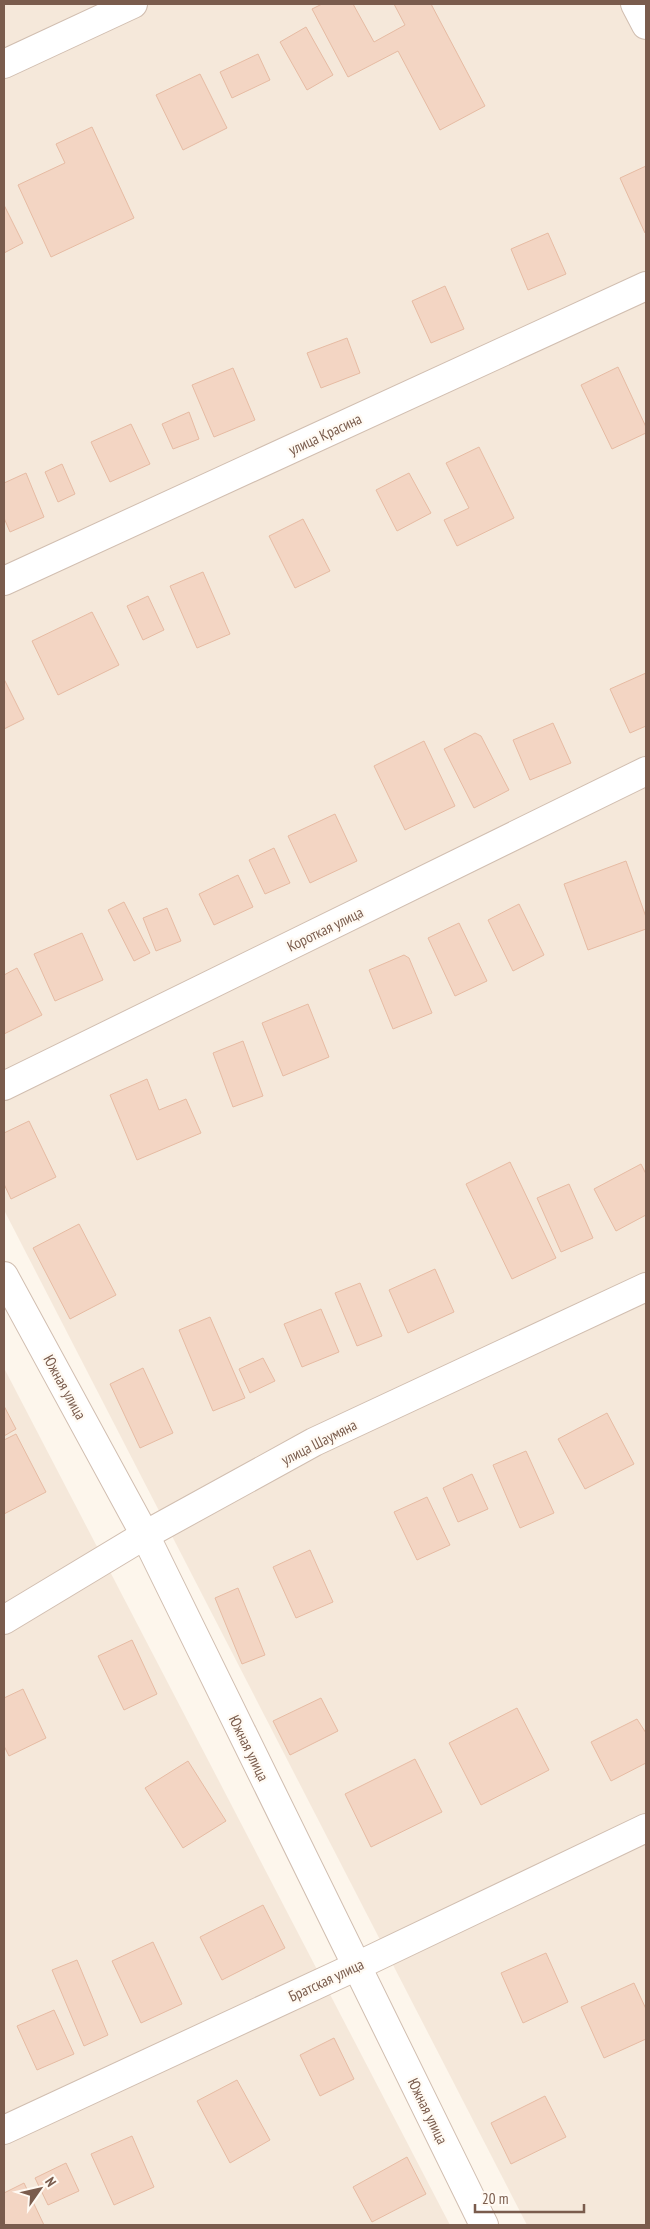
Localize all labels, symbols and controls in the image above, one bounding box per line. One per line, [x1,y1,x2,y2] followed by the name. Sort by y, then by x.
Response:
[285,409,365,459] street label: улица Красина
[284,902,366,956] street label: Короткая улица
[39,1351,91,1423] street label: Южная улица
[278,1415,360,1469] street label: улица Шаумяна
[225,1712,273,1784] street label: Южная улица
[285,1954,367,2006] street label: Братская улица
[404,2075,452,2147] street label: Южная улица
[15,2164,65,2214] north arrow
[41,2174,60,2190] text: N
[475,2182,584,2214] scale bar
[482,2189,508,2208] text: 20 m

